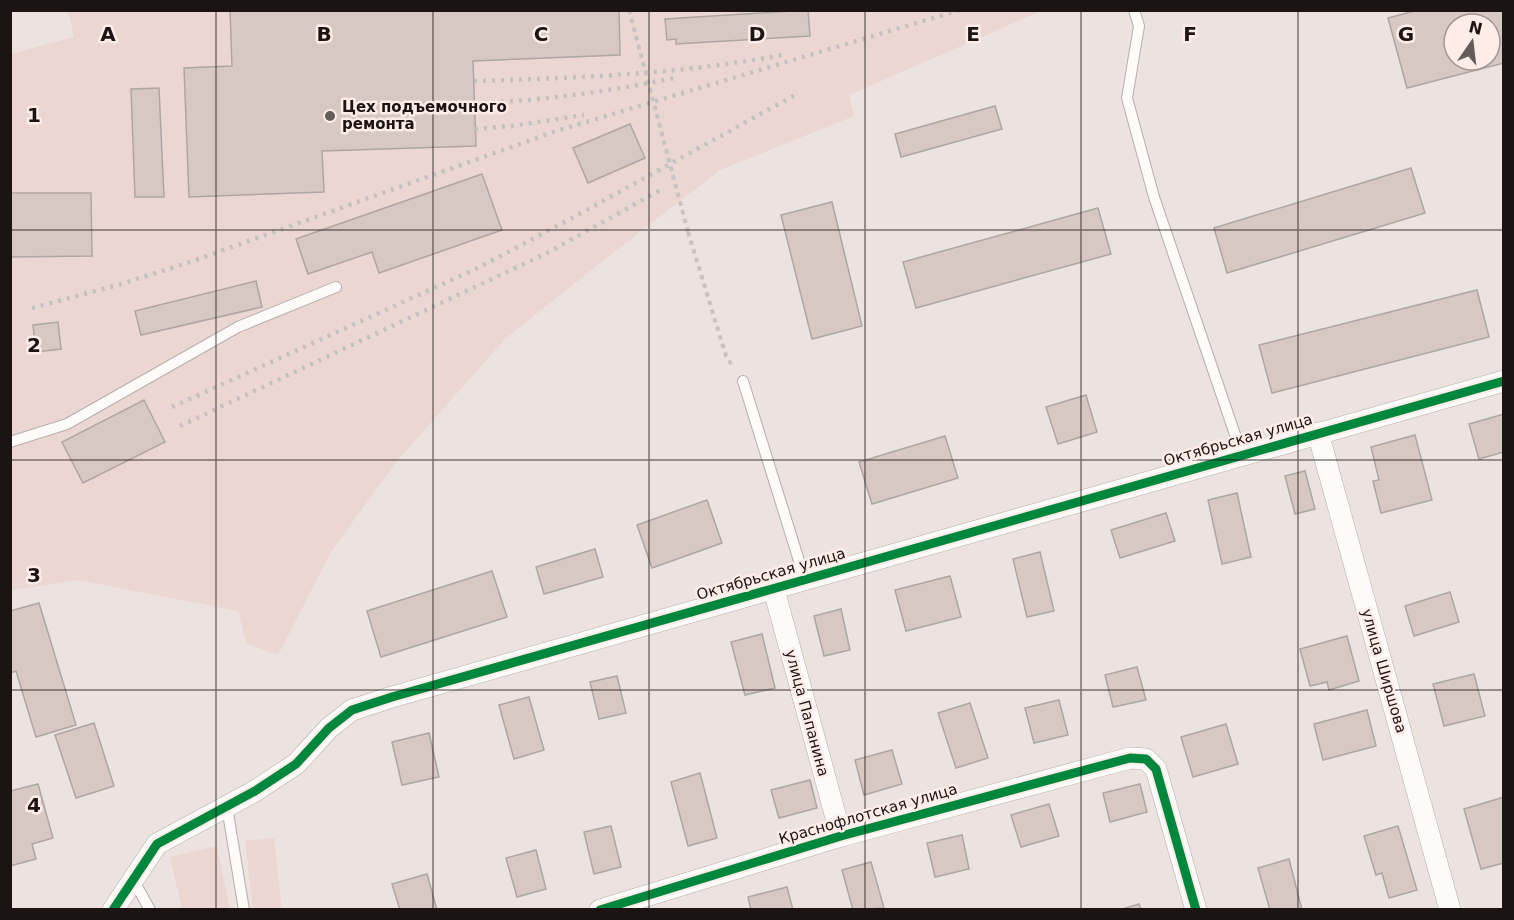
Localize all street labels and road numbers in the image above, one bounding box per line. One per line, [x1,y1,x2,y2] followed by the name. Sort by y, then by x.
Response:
[1161,410,1315,470] street label: Октябрьская улица
[694,544,848,604] street label: Октябрьская улица
[1358,607,1410,735] street label: улица Ширшова
[781,648,833,778] street label: улица Папанина
[777,780,959,848] street label: Краснофлотская улица

